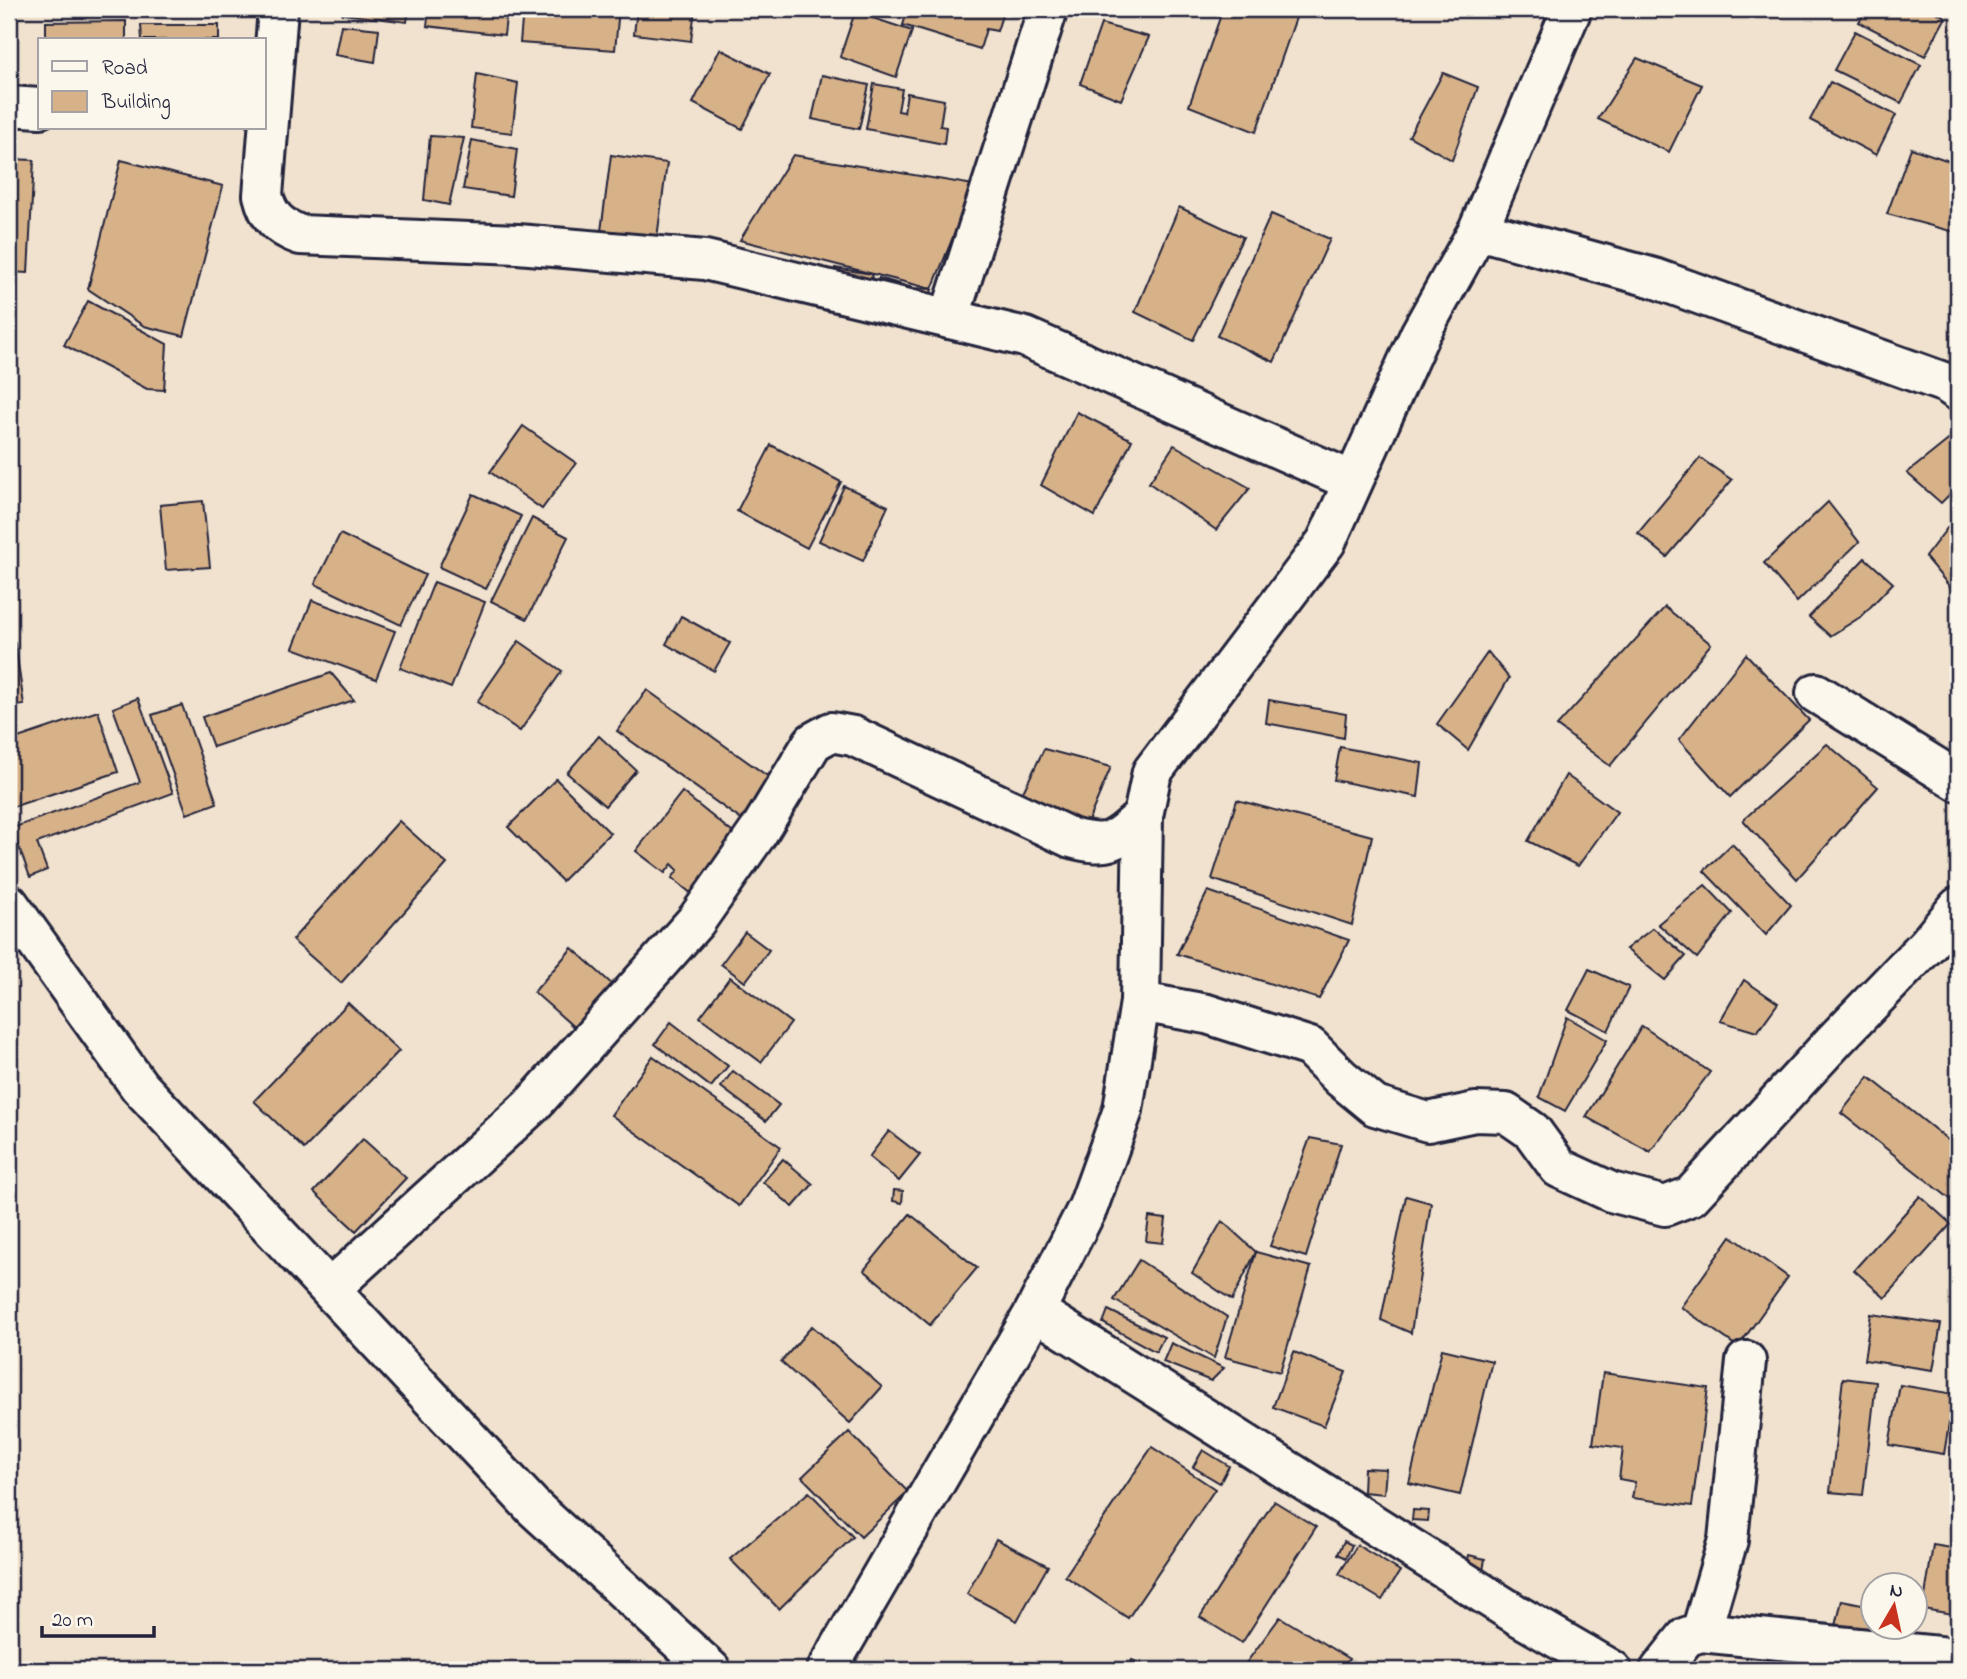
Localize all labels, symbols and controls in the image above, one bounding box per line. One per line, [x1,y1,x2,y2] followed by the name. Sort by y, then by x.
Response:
[38,38,266,130] legend
[102,54,148,84] text: Road
[101,88,171,120] text: Building
[1858,1570,1928,1640] north arrow
[1888,1577,1905,1606] text: N
[42,1595,154,1639] scale bar
[52,1606,93,1636] text: 20 m

